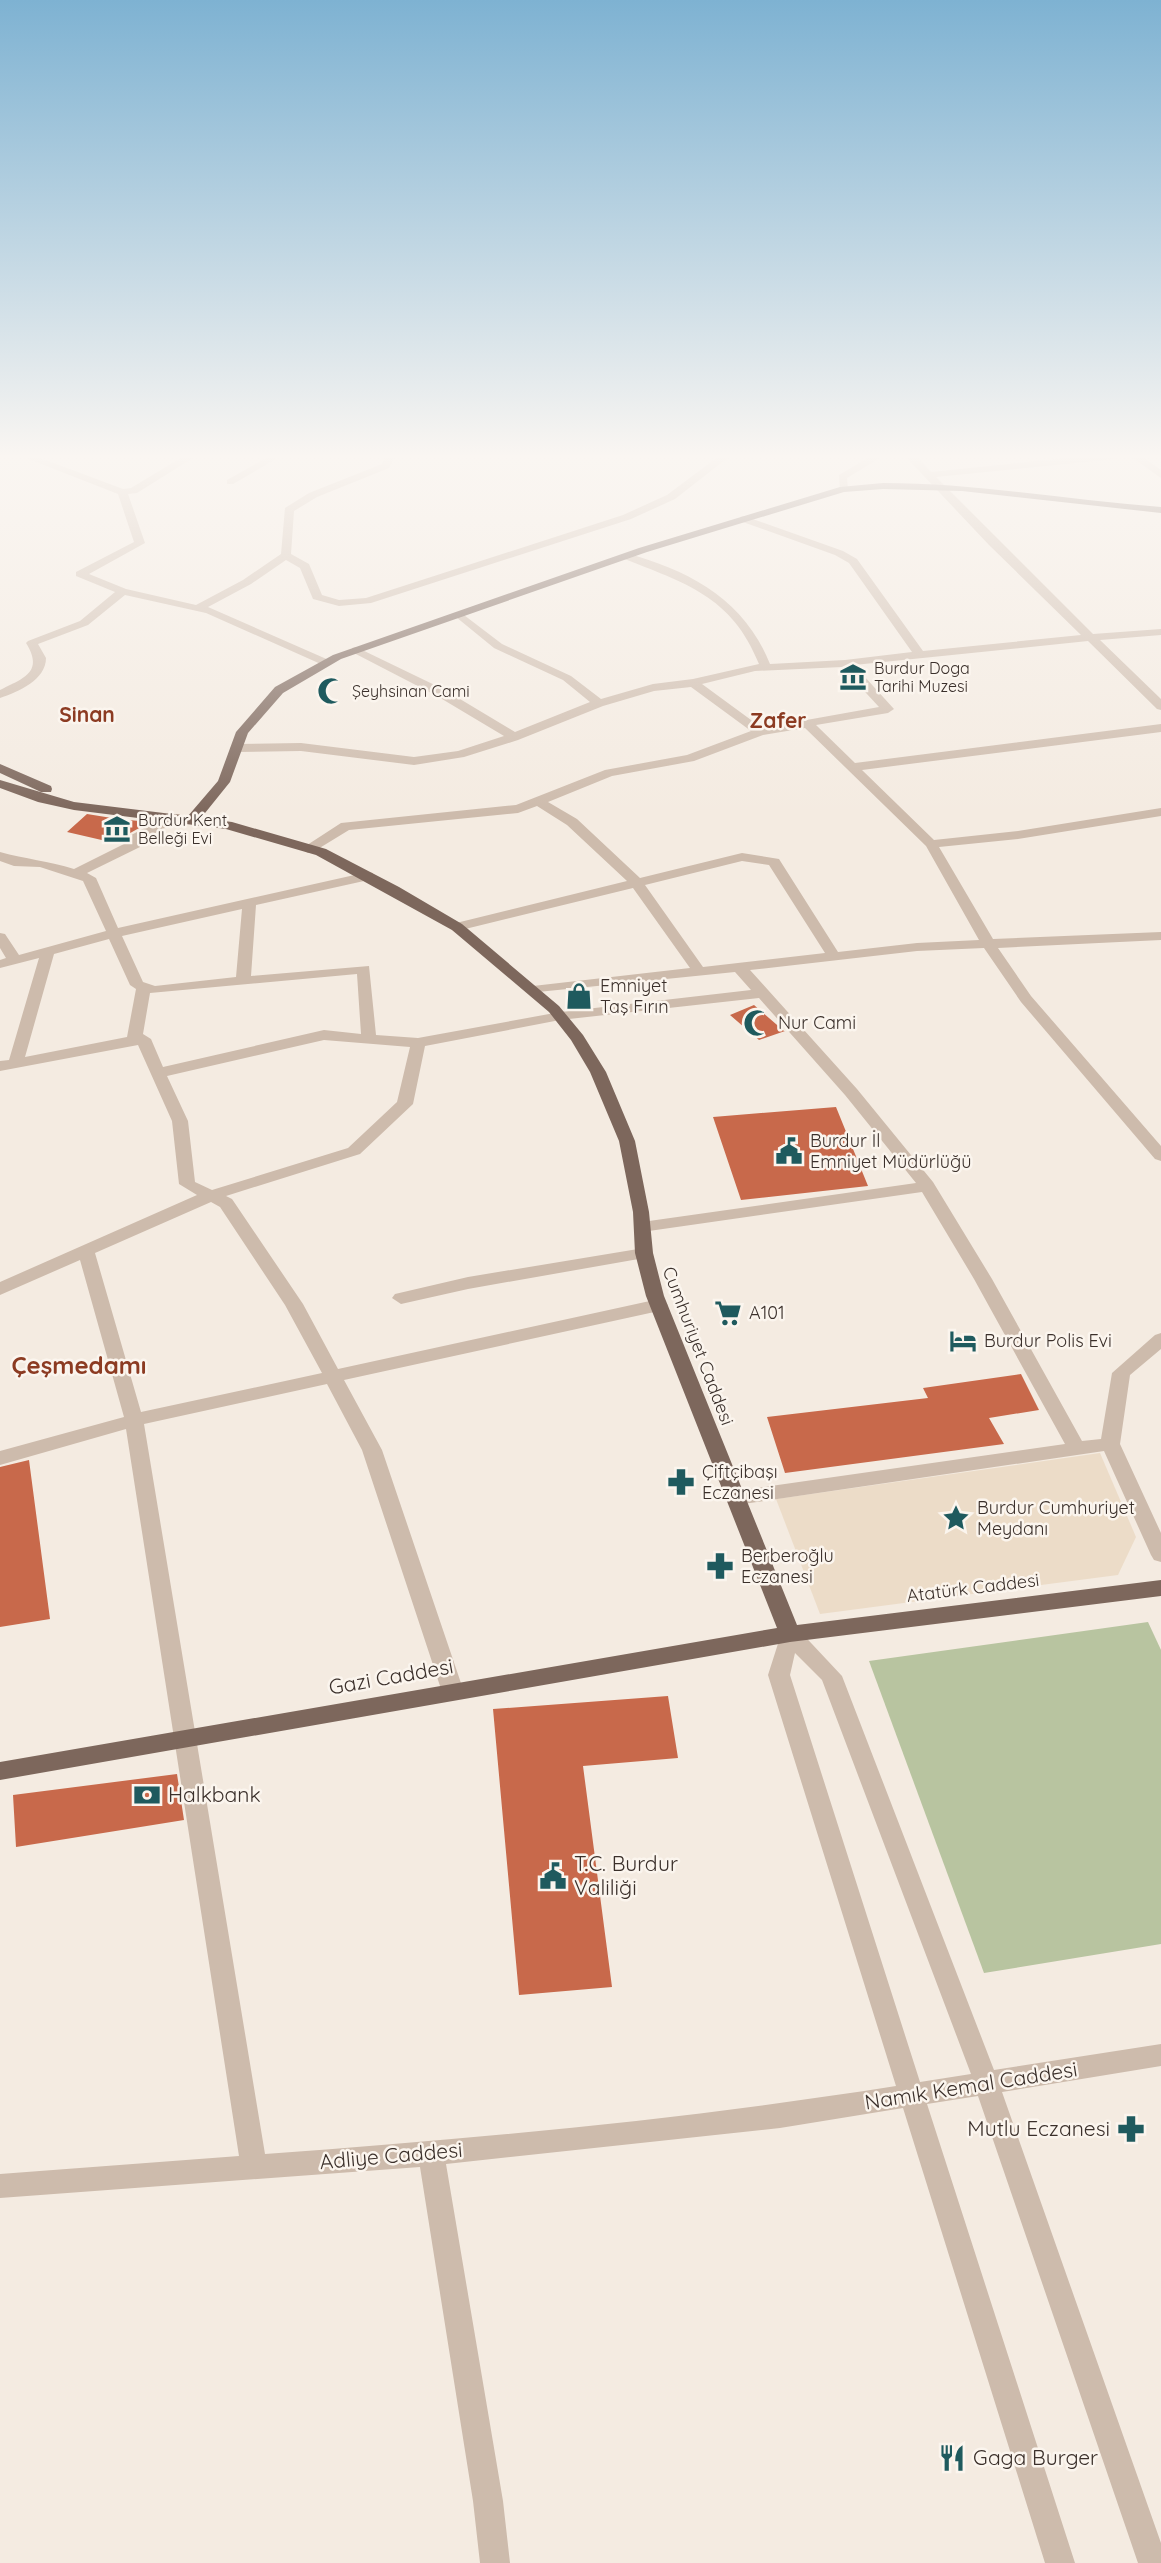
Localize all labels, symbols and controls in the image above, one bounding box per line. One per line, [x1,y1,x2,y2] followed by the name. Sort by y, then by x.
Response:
[874,658,970,696] place label: Burdur Doga Tarihi Muzesi
[838,662,868,692] museum icon: Burdur Doga Tarihi Muzesi
[316,676,346,706] mosque icon: Şeyhsinan Cami
[352,681,470,701] place label: Şeyhsinan Cami
[59,701,115,727] district label: Sinan
[750,707,806,733] district label: Zafer
[138,810,227,848] place label: Burdur Kent Belleği Evi
[102,814,132,844] museum icon: Burdur Kent Belleği Evi
[600,974,669,1018] place label: Emniyet Taş Fırın
[564,981,594,1011] shop icon: Emniyet Taş Fırın
[742,1008,772,1038] mosque icon: Nur Cami
[778,1011,856,1034] place label: Nur Cami
[810,1129,971,1173] place label: Burdur İl Emniyet Müdürlüğü
[774,1136,804,1166] public building icon: Burdur İl Emniyet Müdürlüğü
[658,1263,739,1428] street label: Cumhuriyet Caddesi
[713,1298,743,1328] supermarket icon: A101
[749,1301,785,1324] place label: A101
[948,1326,978,1356] hotel icon: Burdur Polis Evi
[984,1329,1112,1352] place label: Burdur Polis Evi
[12,1350,147,1380] district label: Çeşmedamı
[702,1460,778,1504] place label: Çiftçibaşı Eczanesi
[666,1467,696,1497] pharmacy icon: Çiftçibaşı Eczanesi
[977,1496,1135,1540] place label: Burdur Cumhuriyet Meydanı
[941,1503,971,1533] place icon: Burdur Cumhuriyet Meydanı
[741,1544,834,1588] place label: Berberoğlu Eczanesi
[705,1551,735,1581] pharmacy icon: Berberoğlu Eczanesi
[905,1568,1041,1607] street label: Atatürk Caddesi
[327,1652,455,1700] street label: Gazi Caddesi
[132,1780,162,1810] bank icon: Halkbank
[168,1781,261,1807] place label: Halkbank
[574,1850,678,1900] place label: T.C. Burdur Valiliği
[538,1861,568,1891] public building icon: T.C. Burdur Valiliği
[863,2055,1079,2115] street label: Namık Kemal Caddesi
[1116,2114,1146,2144] pharmacy icon: Mutlu Eczanesi
[967,2115,1110,2141] place label: Mutlu Eczanesi
[318,2136,463,2174] street label: Adliye Caddesi
[937,2443,967,2473] restaurant icon: Gaga Burger
[973,2444,1098,2470] place label: Gaga Burger

